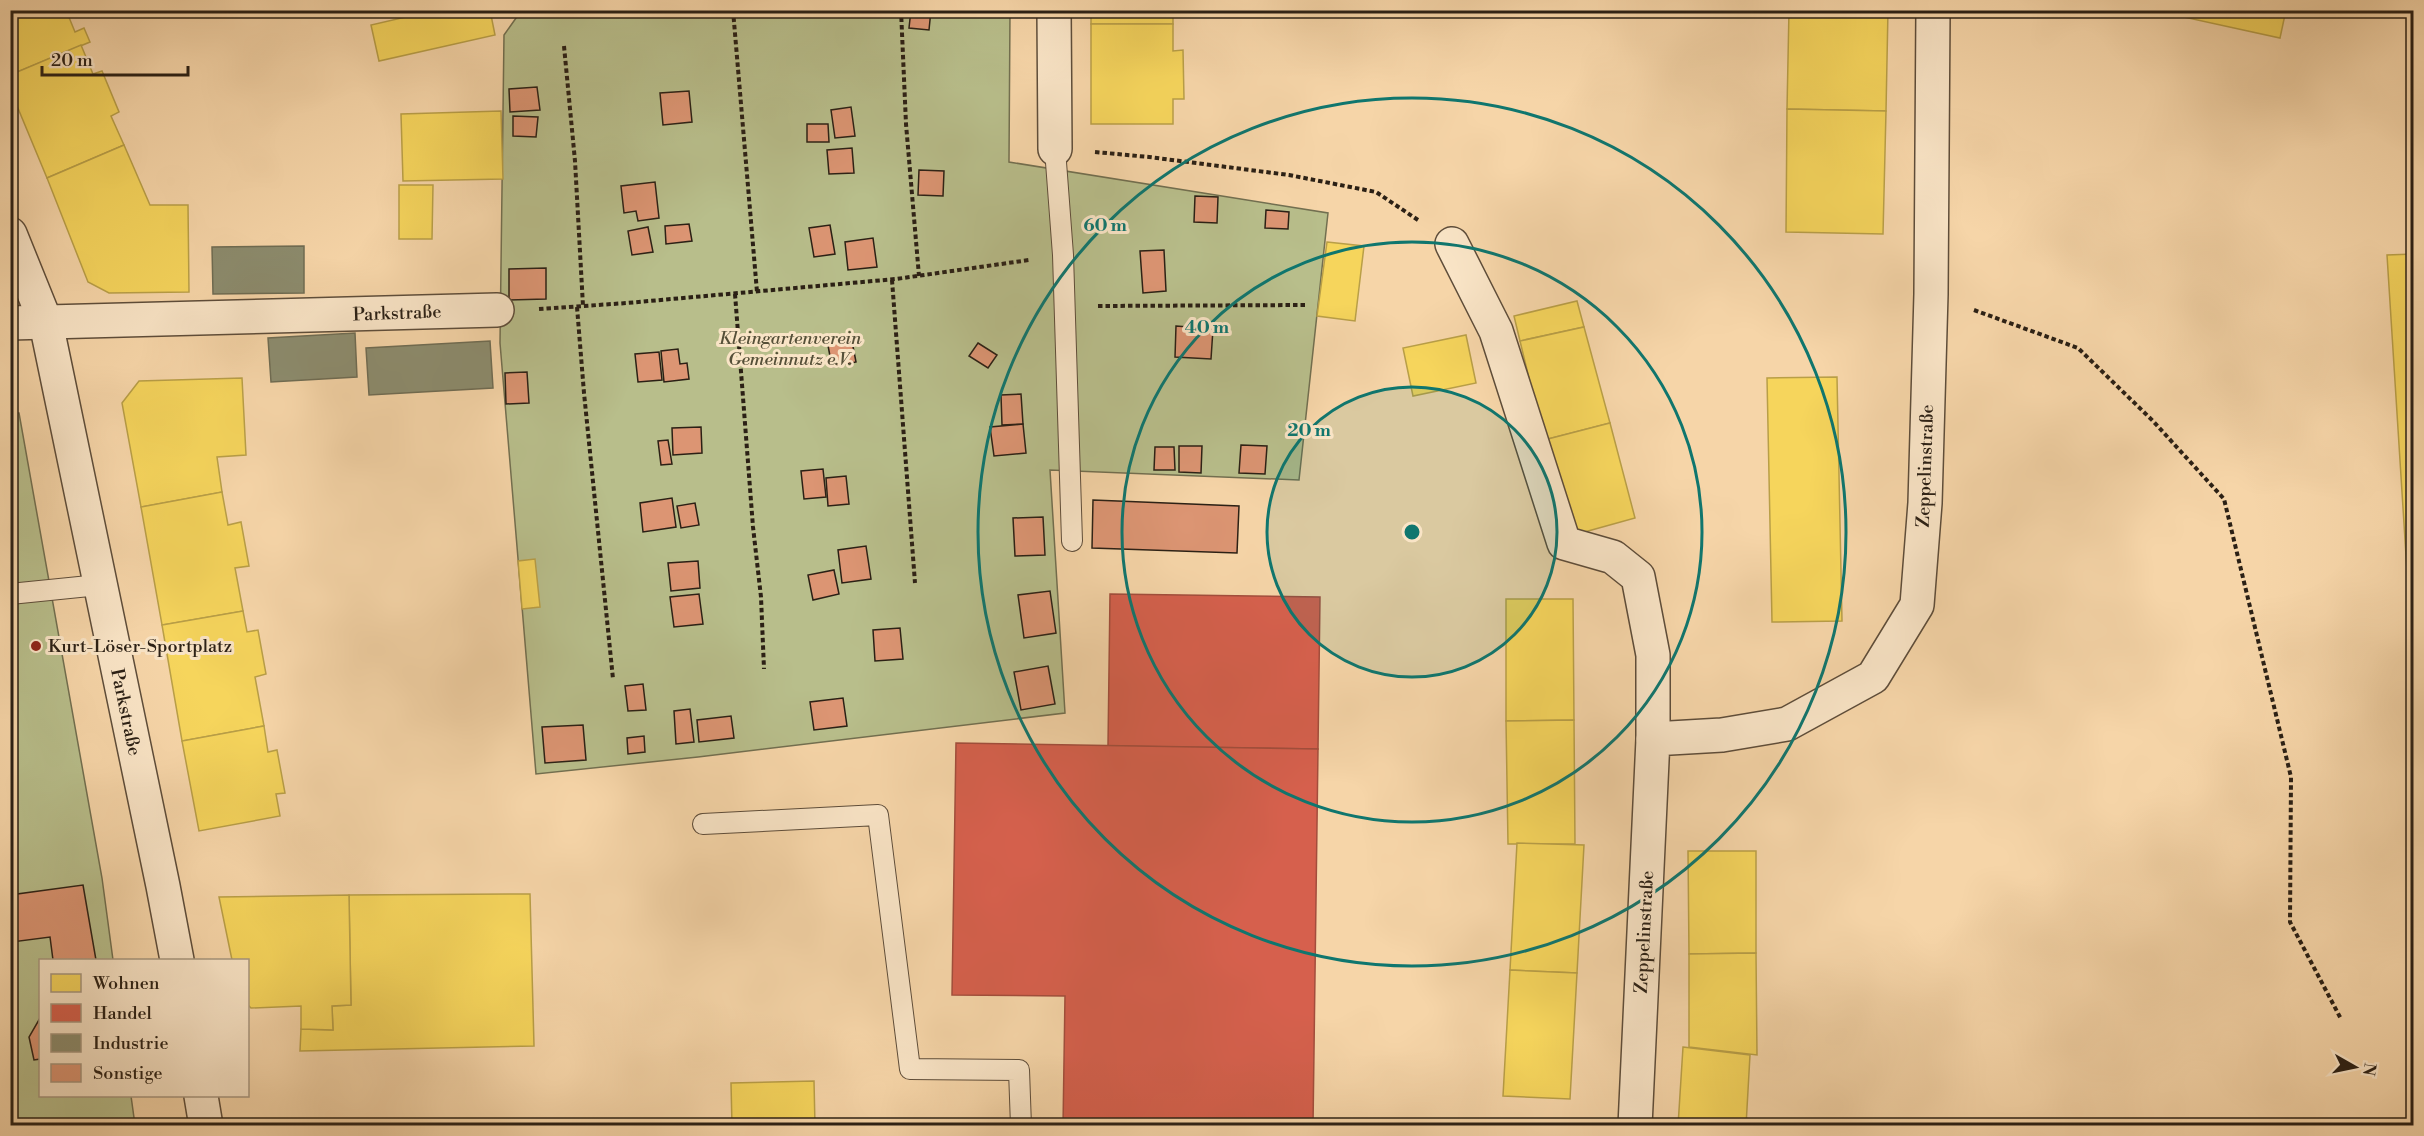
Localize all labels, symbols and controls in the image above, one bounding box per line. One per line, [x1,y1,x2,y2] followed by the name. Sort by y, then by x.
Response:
[42,39,188,77] scale bar
[51,49,93,72] text: 20 m
[1083,214,1127,237] text: 60 m
[352,300,442,327] street label: Parkstraße
[1185,316,1230,339] text: 40 m
[719,327,862,371] park label: Kleingartenverein Gemeinnutz e.V.
[1912,404,1939,528] street label: Zeppelinstraße
[1287,419,1331,442] text: 20 m
[1402,522,1422,542] centre of rings
[48,635,232,658] place label: Kurt-Löser-Sportplatz
[29,639,43,653] marker: Kurt-Löser-Sportplatz
[105,666,146,758] street label: Parkstraße
[1630,870,1659,994] street label: Zeppelinstraße
[39,959,249,1097] legend
[92,972,160,995] text: Wohnen
[93,1002,153,1025] text: Handel
[93,1032,169,1055] text: Industrie
[2325,1037,2385,1097] north arrow
[2358,1061,2380,1077] text: N
[93,1062,163,1085] text: Sonstige

